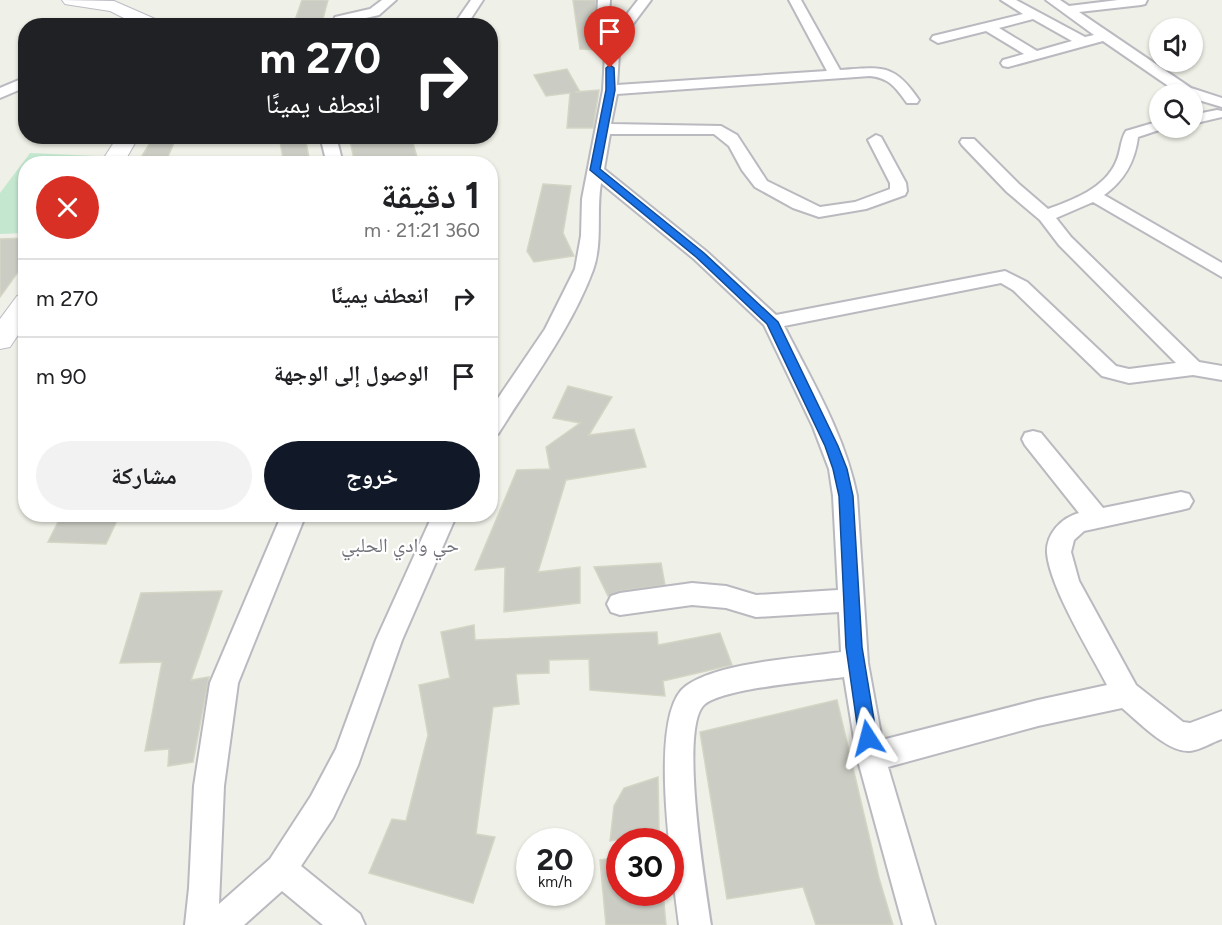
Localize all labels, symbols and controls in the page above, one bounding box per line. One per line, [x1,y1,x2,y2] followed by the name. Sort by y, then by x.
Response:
[584,6,635,68] pin
[593,15,626,48] icon: arrive
[1149,18,1203,138] map controls
[1149,18,1203,72] button: sound
[259,33,381,84] text: 270 m
[402,42,480,120] icon: right
[1149,84,1203,138] button: search
[265,87,381,120] text: انعطف يمينًا
[381,174,480,217] text: 1 دقيقة
[36,176,99,239] button: close
[364,218,480,242] text: 360 m · 21:21
[330,282,429,309] text: انعطف يمينًا
[447,282,480,315] icon: right
[36,285,98,312] text: 270 m
[274,360,429,387] text: الوصول إلى الوجهة
[447,360,480,393] icon: arrive
[36,363,87,390] text: 90 m
[36,441,252,510] button: مشاركة
[264,441,480,510] button: خروج
[341,533,459,561] district label: حي وادي الحلبي
[836,706,900,770] position arrow
[606,828,684,906] speed limit sign: 30
[537,841,573,878] text: 20
[538,873,572,891] text: km/h

